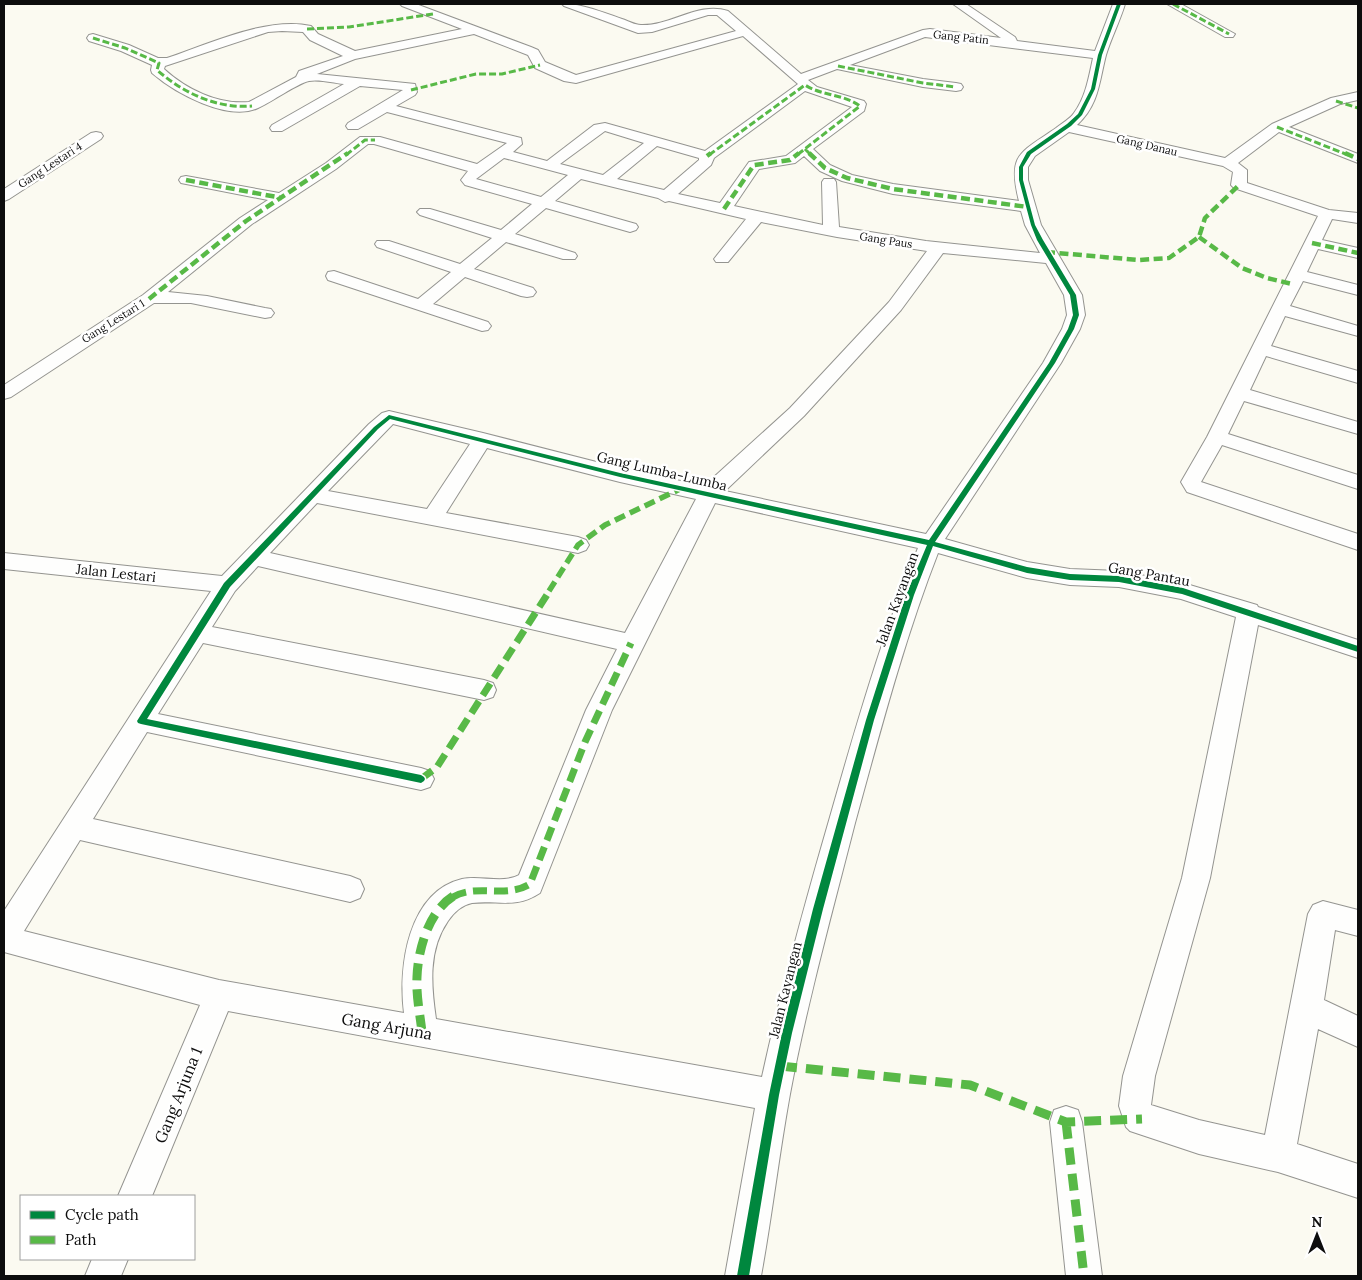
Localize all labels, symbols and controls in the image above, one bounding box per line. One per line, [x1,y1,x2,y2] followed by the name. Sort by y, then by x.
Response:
[932,27,990,47] street label: Gang Patin
[1115,131,1179,159] street label: Gang Danau
[15,139,85,191] street label: Gang Lestari 4
[858,229,914,251] street label: Gang Paus
[79,296,147,346] street label: Gang Lestari 1
[595,447,729,495] street label: Gang Lumba-Lumba
[871,549,923,649] street label: Jalan Kayangan
[1107,558,1191,590] street label: Gang Pantau
[74,560,157,586] street label: Jalan Lestari
[764,939,806,1041] street label: Jalan Kayangan
[340,1008,434,1044] street label: Gang Arjuna
[150,1044,206,1146] street label: Gang Arjuna 1
[20,1195,195,1260] legend
[65,1205,139,1224] text: Cycle path
[1292,1210,1342,1260] north arrow
[1312,1213,1323,1231] text: N
[65,1230,96,1249] text: Path

